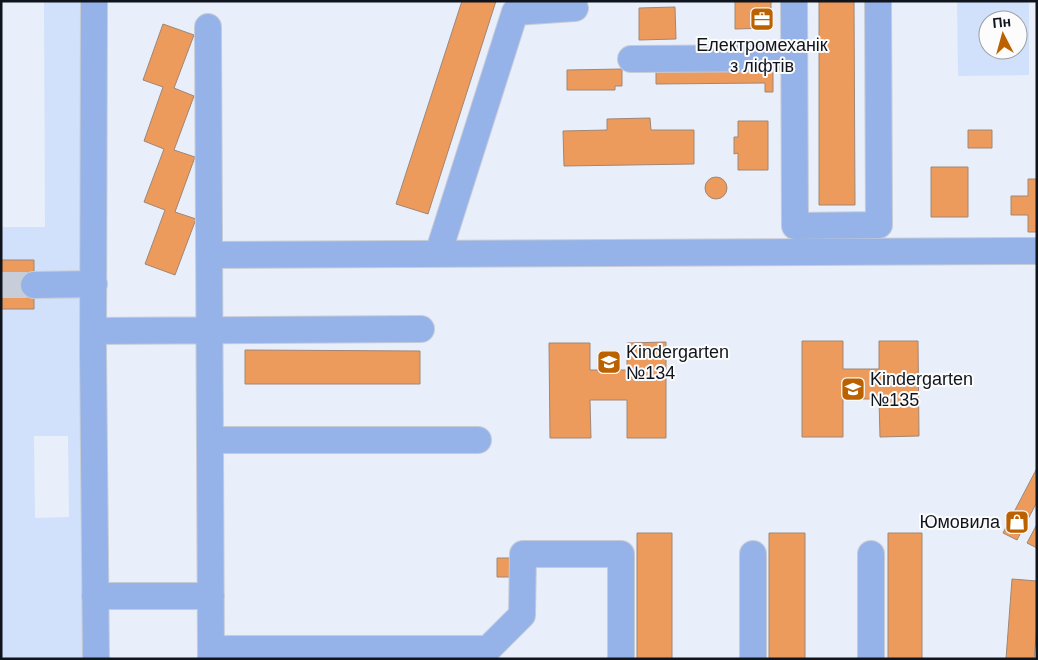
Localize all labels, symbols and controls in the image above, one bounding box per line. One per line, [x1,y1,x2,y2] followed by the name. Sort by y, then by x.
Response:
[749,6,775,32] office icon: Електромеханік з ліфтів
[978,10,1028,60] north arrow
[992,13,1012,31] text: Пн
[696,35,828,76] place label: Електромеханік з ліфтів
[626,342,729,383] place label: Kindergarten №134
[596,349,622,375] school or university icon: Kindergarten №134
[870,369,973,410] place label: Kindergarten №135
[840,376,866,402] school or university icon: Kindergarten №135
[1004,509,1030,535] shop icon: Юмовила
[920,512,1001,532] place label: Юмовила

